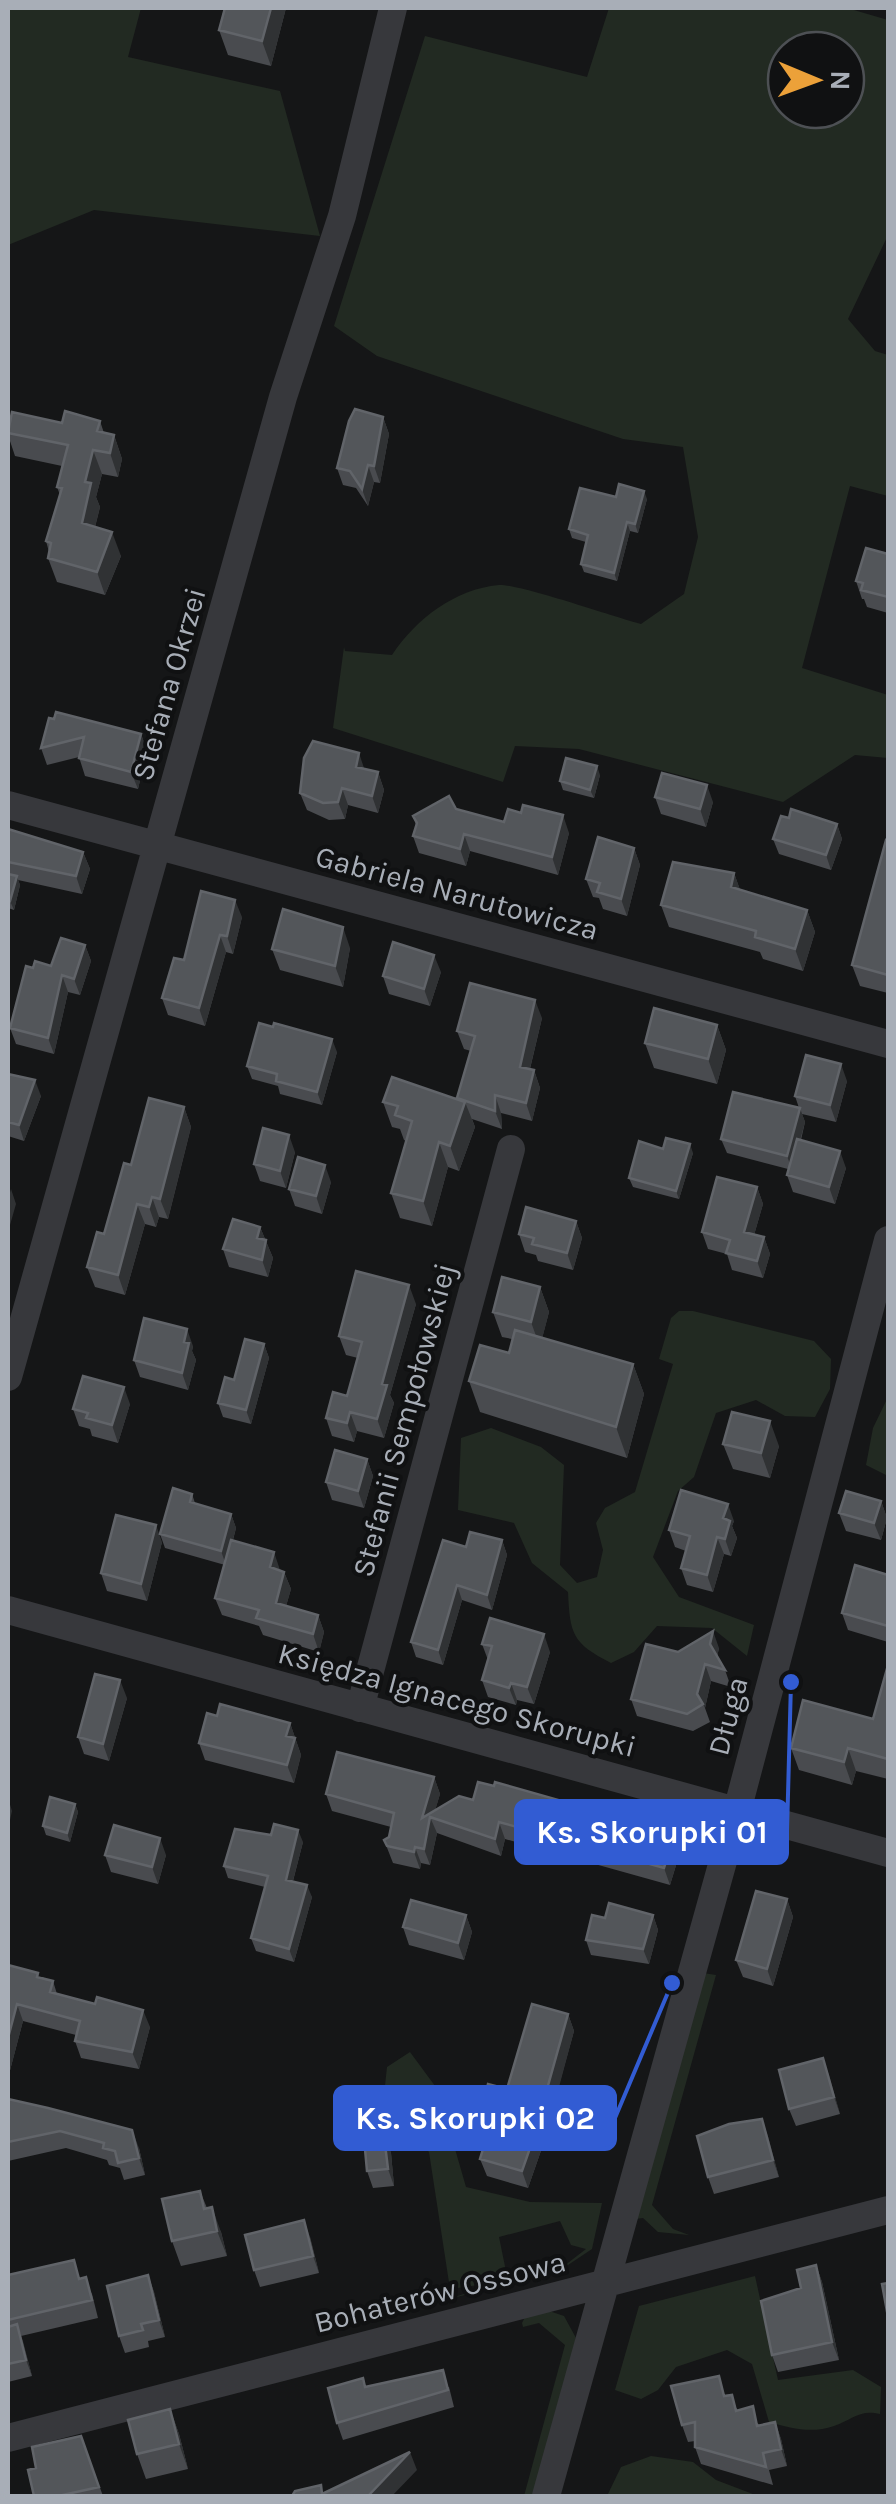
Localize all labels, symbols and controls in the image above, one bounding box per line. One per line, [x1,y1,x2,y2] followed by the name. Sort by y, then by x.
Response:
[766,30,866,130] north arrow
[824,70,857,91] text: N
[124,583,214,785] street label: Stefana Okrzei
[312,838,602,948] street label: Gabriela Narutowicza
[345,1259,463,1581] street label: Stefanii Sempołowskiej
[274,1635,640,1765] street label: Księdza Ignacego Skorupki
[700,1673,756,1759] street label: Długa
[516,1801,787,1863] callout: Ks. Skorupki 01
[536,1814,768,1851] text: Ks. Skorupki 01
[335,2087,615,2149] callout: Ks. Skorupki 02
[355,2100,595,2137] text: Ks. Skorupki 02
[310,2243,570,2341] street label: Bohaterów Ossowa

